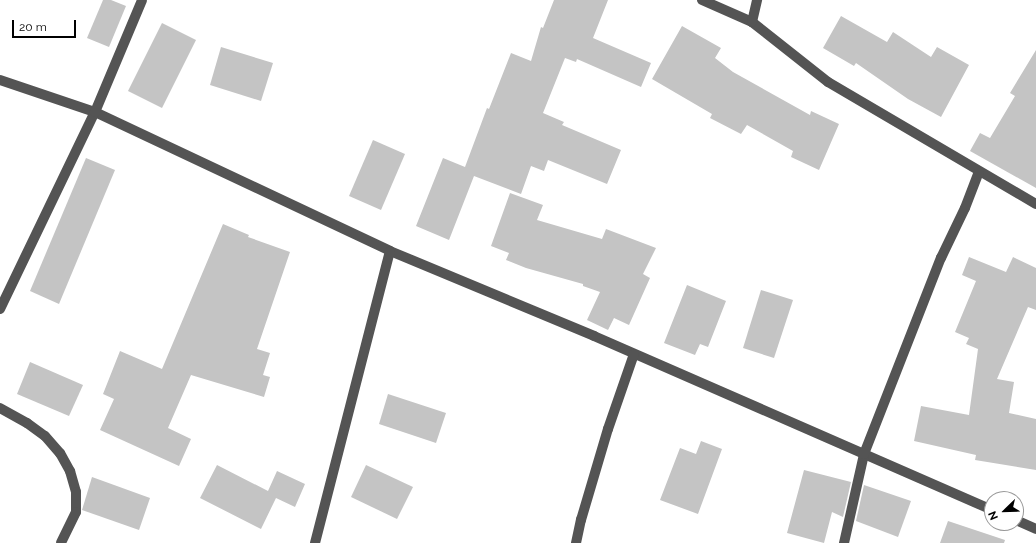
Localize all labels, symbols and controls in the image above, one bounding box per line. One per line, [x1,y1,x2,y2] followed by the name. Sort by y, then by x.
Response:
[14,12,78,38] scale bar
[19,20,47,34] text: 20 m
[984,491,1024,531] north arrow
[986,509,1001,522] text: N

